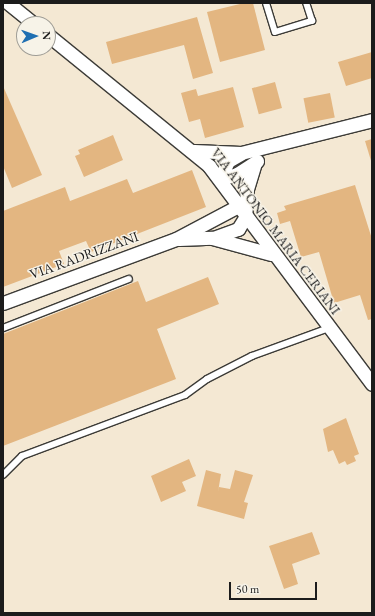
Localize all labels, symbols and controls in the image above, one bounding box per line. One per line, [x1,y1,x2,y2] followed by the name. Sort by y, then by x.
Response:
[16,16,56,56] north arrow
[40,31,54,40] text: N
[208,144,344,318] street label: VIA ANTONIO MARIA CERIANI
[27,228,141,282] street label: VIA RADRIZZANI
[231,574,319,600] scale bar
[236,581,259,597] text: 50 m

